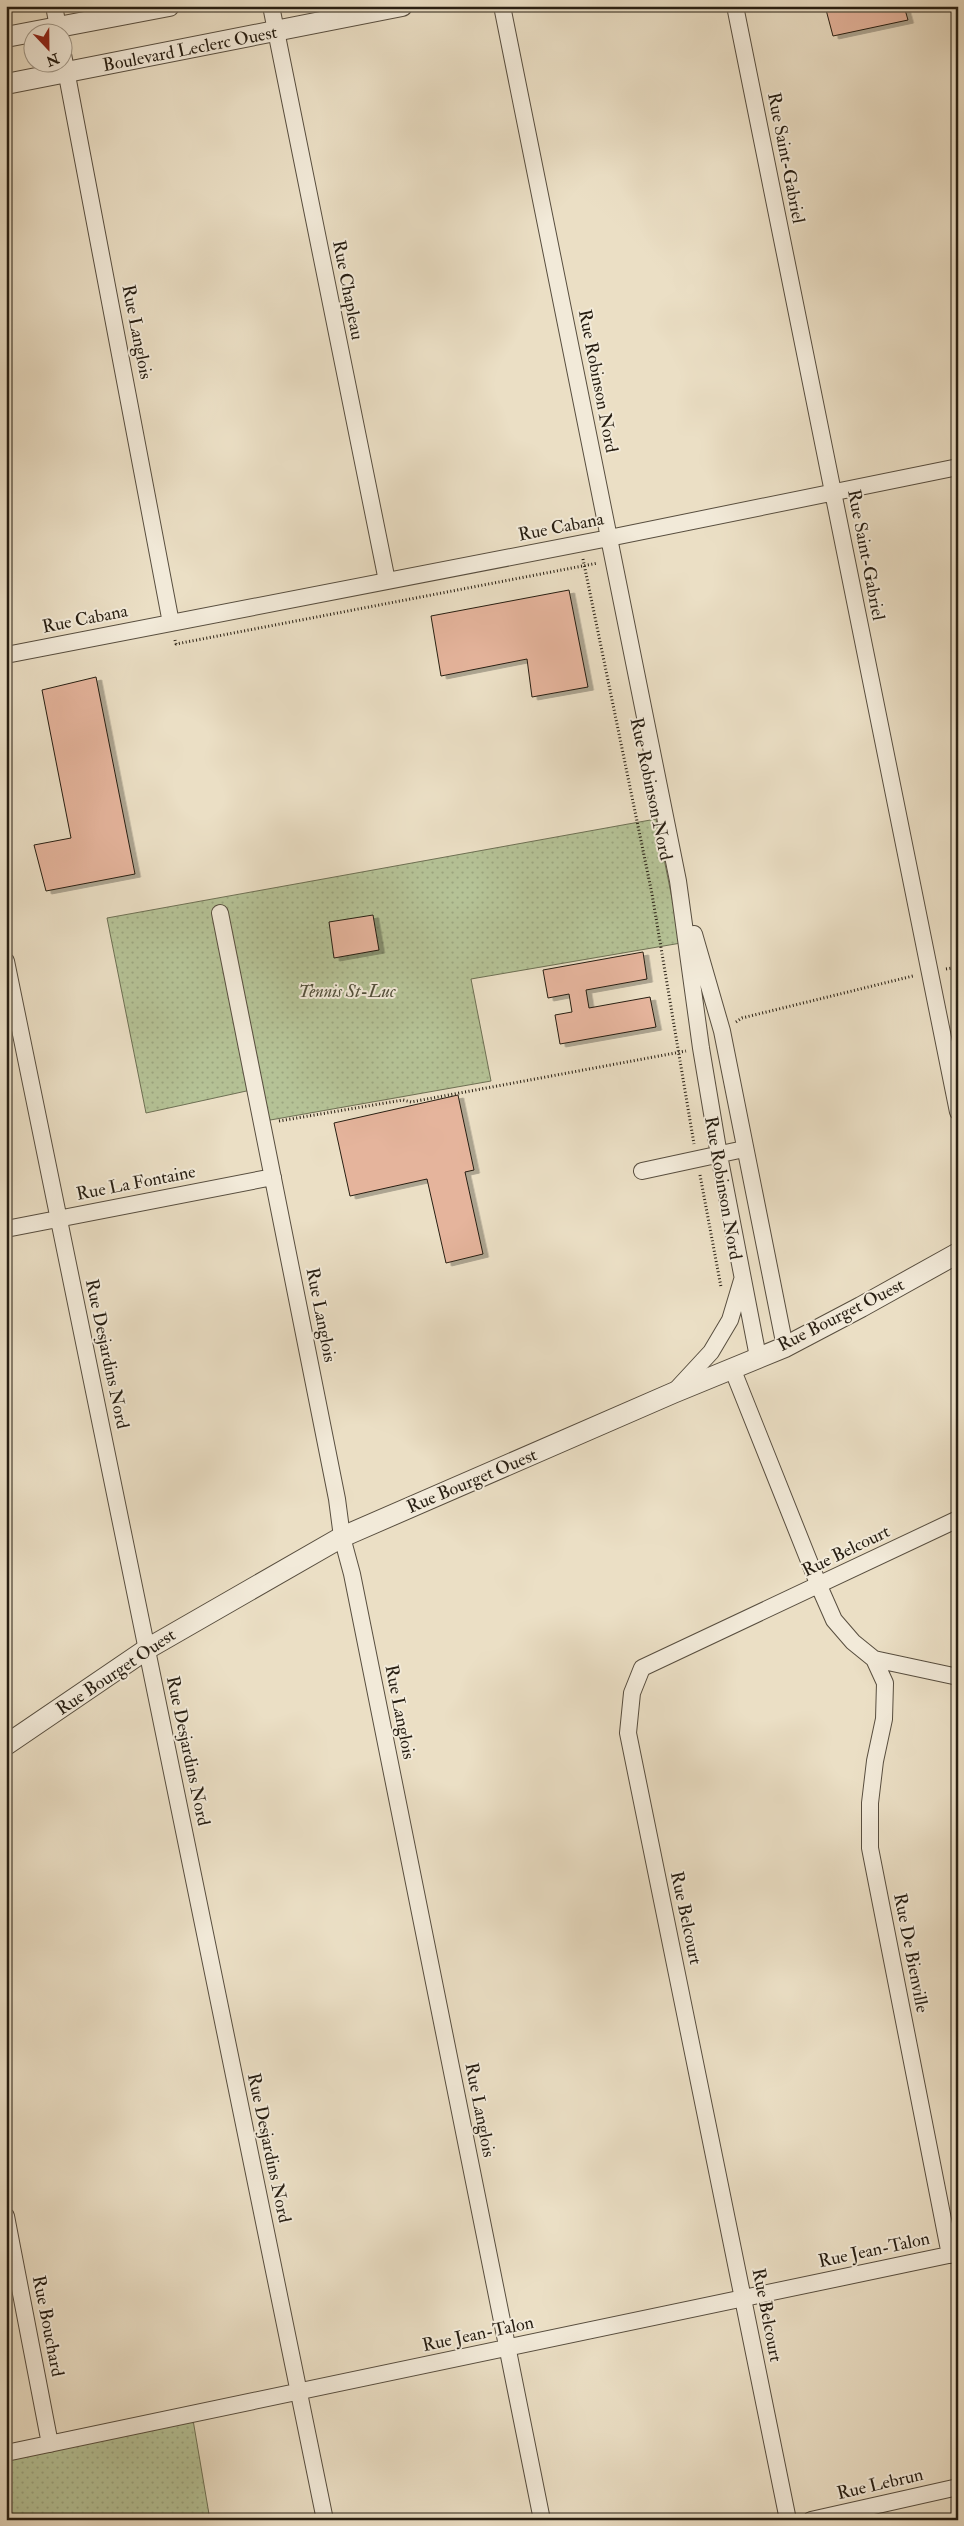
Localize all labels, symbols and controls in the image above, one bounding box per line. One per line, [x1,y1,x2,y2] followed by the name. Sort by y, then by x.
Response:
[101,21,279,77] street label: Boulevard Leclerc Ouest
[22,22,72,72] north arrow
[43,49,63,70] text: N
[762,91,810,226] street label: Rue Saint-Gabriel
[327,238,369,342] street label: Rue Chapleau
[117,283,157,381] street label: Rue Langlois
[573,308,623,455] street label: Rue Robinson Nord
[842,488,890,623] street label: Rue Saint-Gabriel
[516,507,606,547] street label: Rue Cabana
[40,599,130,639] street label: Rue Cabana
[625,716,677,863] street label: Rue Robinson Nord
[299,980,396,1003] park label: Tennis St-Luc
[699,1114,747,1262] street label: Rue Robinson Nord
[74,1160,198,1206] street label: Rue La Fontaine
[301,1266,341,1364] street label: Rue Langlois
[774,1273,908,1357] street label: Rue Bourget Ouest
[80,1277,134,1431] street label: Rue Desjardins Nord
[403,1443,541,1519] street label: Rue Bourget Ouest
[798,1520,894,1582] street label: Rue Belcourt
[52,1623,180,1720] street label: Rue Bourget Ouest
[380,1663,420,1761] street label: Rue Langlois
[161,1674,215,1828] street label: Rue Desjardins Nord
[665,1869,707,1967] street label: Rue Belcourt
[888,1891,934,2015] street label: Rue De Bienville
[460,2061,500,2159] street label: Rue Langlois
[242,2071,296,2225] street label: Rue Desjardins Nord
[816,2227,932,2273] street label: Rue Jean-Talon
[747,2266,787,2364] street label: Rue Belcourt
[27,2273,69,2379] street label: Rue Bouchard
[420,2311,536,2357] street label: Rue Jean-Talon
[835,2463,925,2505] street label: Rue Lebrun

